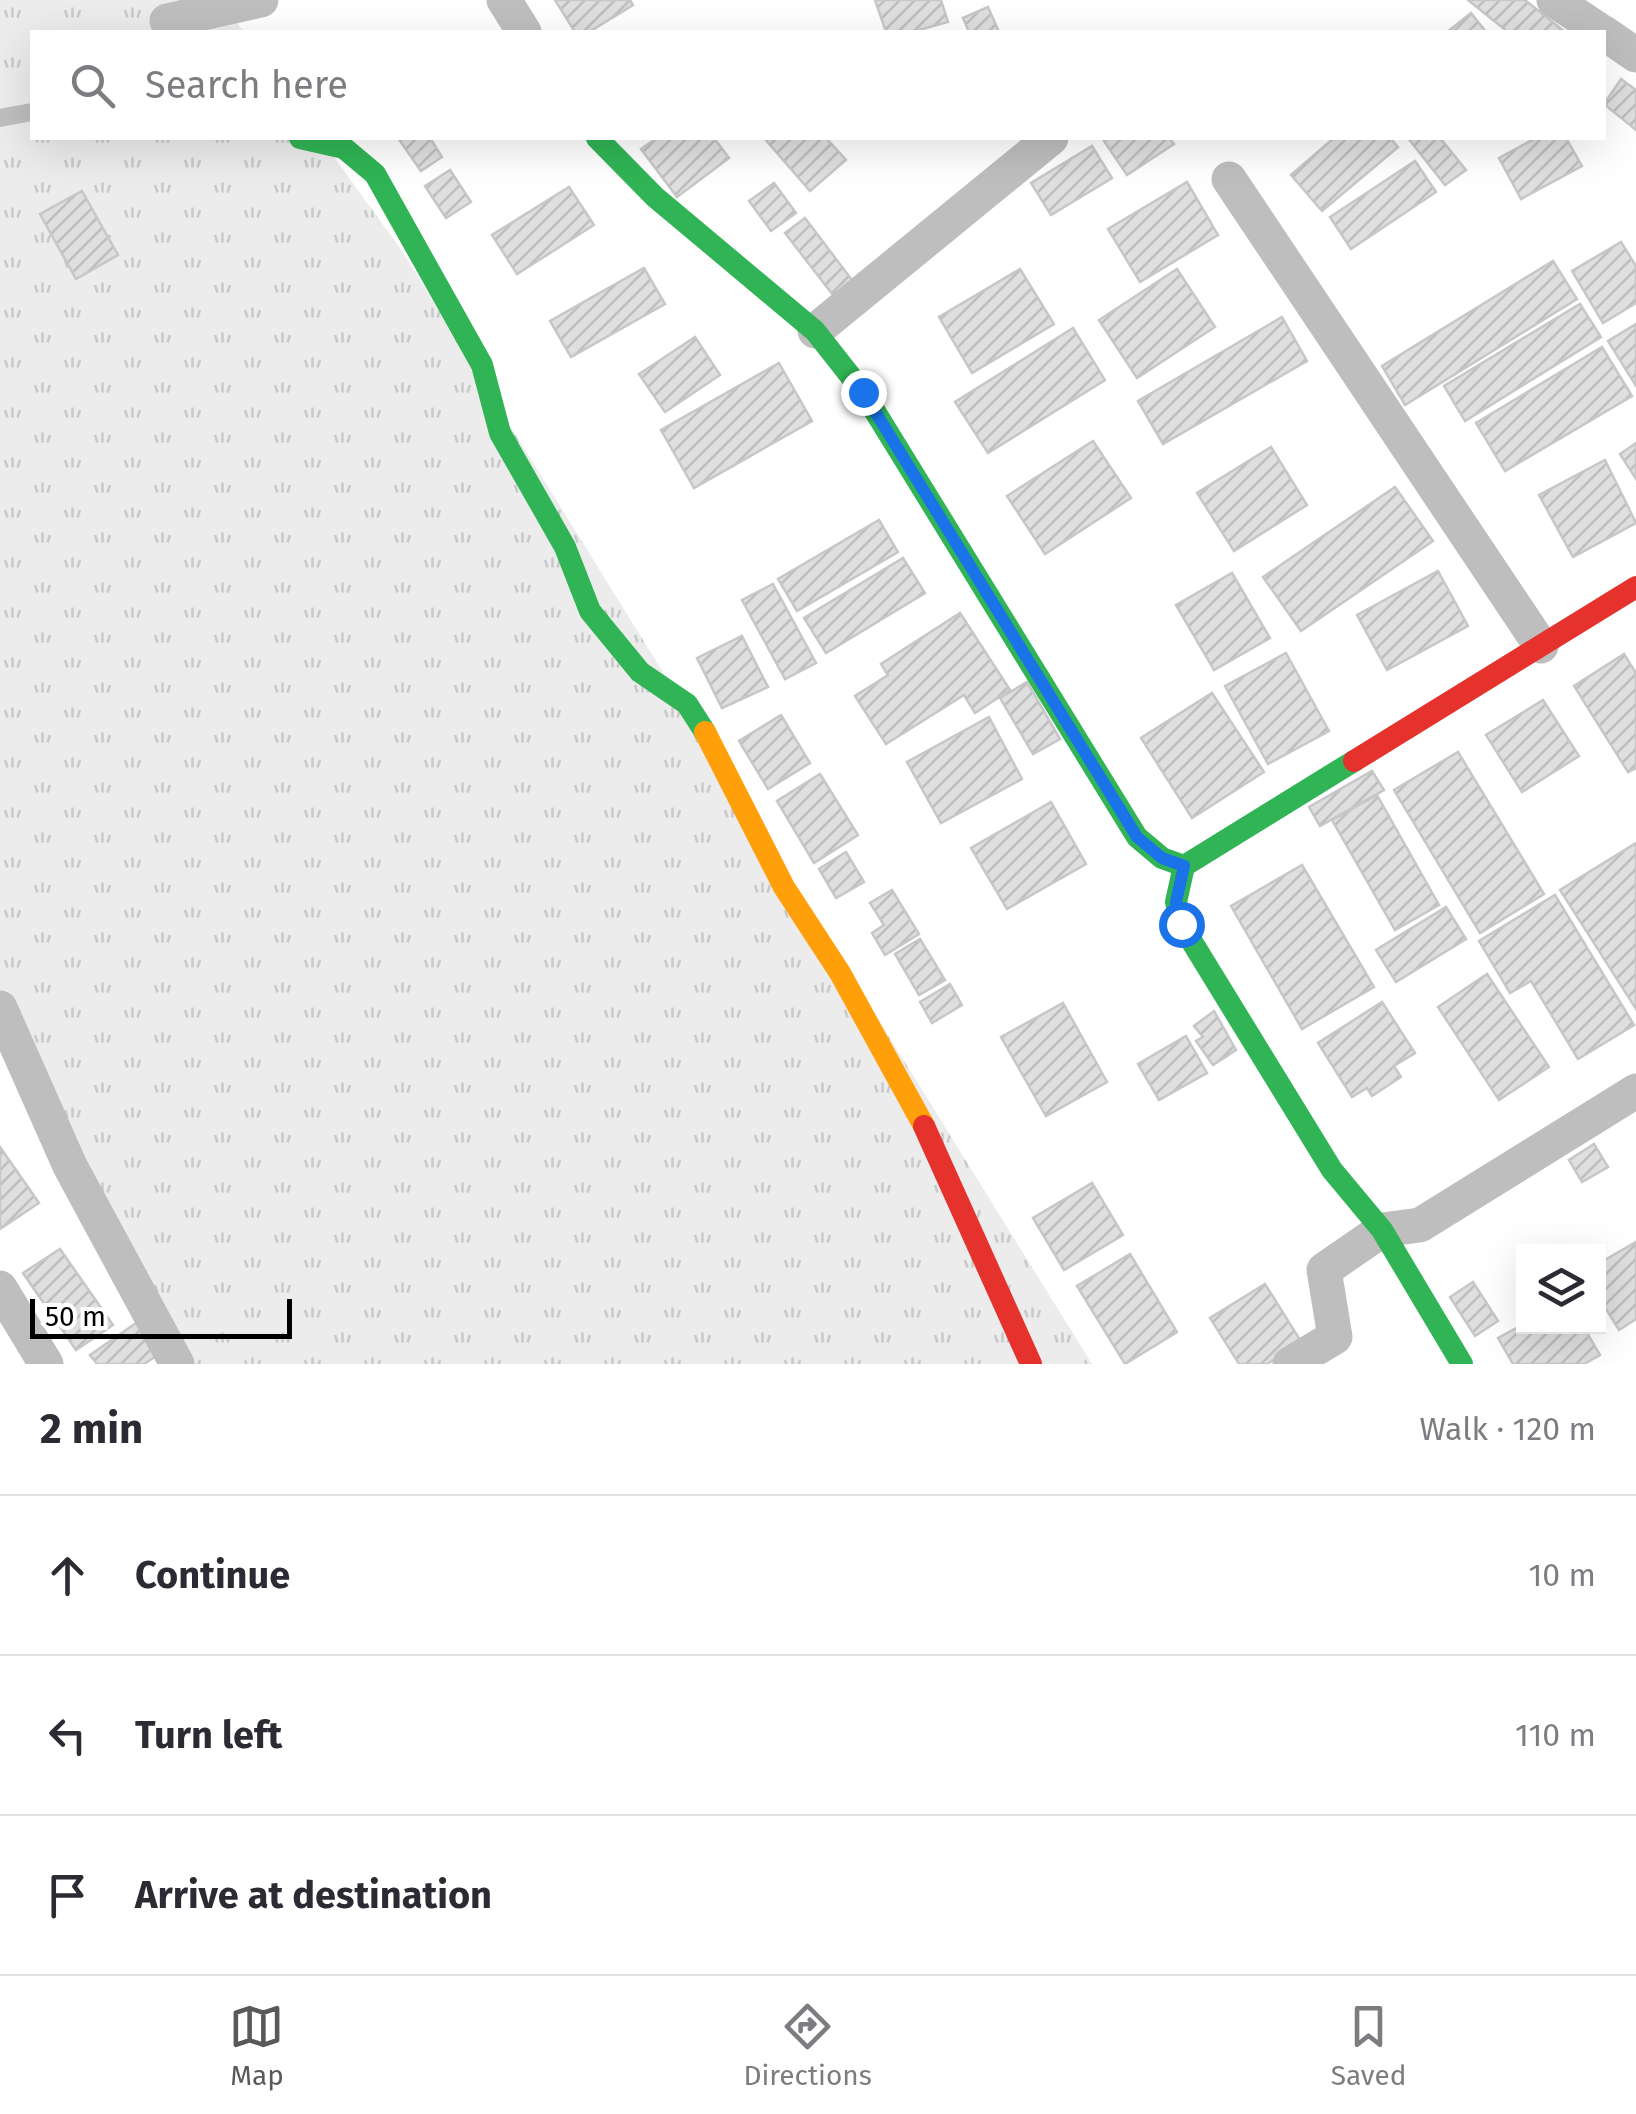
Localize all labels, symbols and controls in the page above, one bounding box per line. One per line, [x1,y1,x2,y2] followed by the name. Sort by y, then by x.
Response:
[30,30,1606,140] search box
[65,58,120,113] icon: search
[145,62,348,108] text: Search here
[841,370,887,416] route end
[1159,902,1205,948] route start
[1516,1244,1606,1334] map controls
[1516,1244,1606,1334] button: layers
[30,1294,292,1338] scale bar
[45,1300,106,1333] text: 50 m
[40,1404,143,1454] text: 2 min
[1420,1410,1596,1448] text: Walk · 120 m
[40,1548,95,1603] icon: ahead
[135,1552,290,1598] text: Continue
[1528,1556,1596,1594] text: 10 m
[40,1708,95,1763] icon: left
[135,1712,282,1758] text: Turn left
[1515,1716,1596,1754] text: 110 m
[40,1868,95,1923] icon: arrive
[135,1872,492,1918] text: Arrive at destination
[229,1999,284,2092] tab: Map
[743,1999,872,2092] tab: Directions
[1331,1999,1407,2092] tab: Saved

